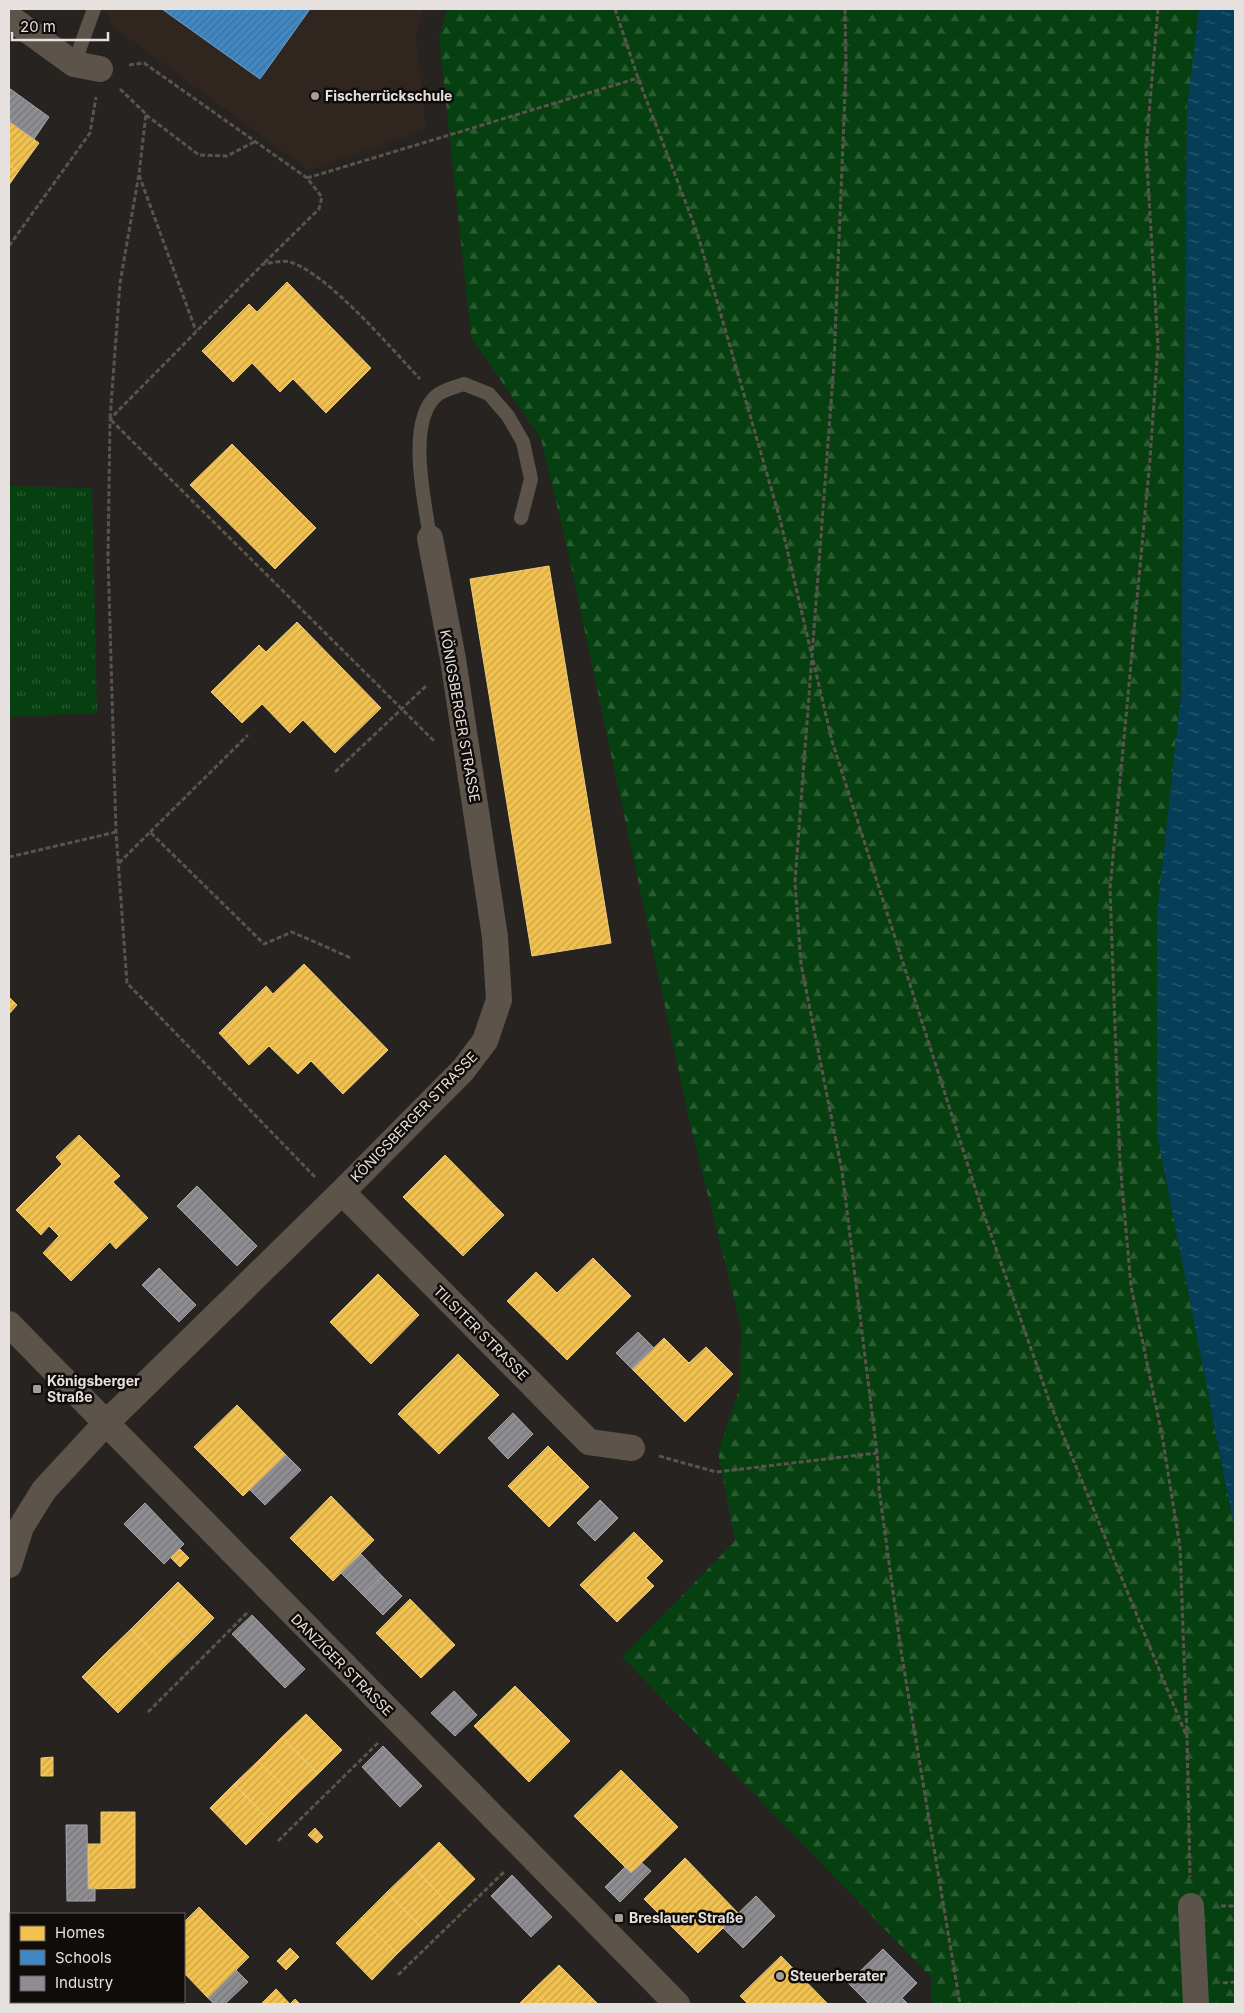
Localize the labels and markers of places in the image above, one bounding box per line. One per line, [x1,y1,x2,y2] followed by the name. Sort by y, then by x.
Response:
[325,87,452,104] place label: Fischerrückschule
[309,90,321,102] marker: Fischerrückschule
[47,1372,140,1405] place label: Königsberger Straße
[31,1383,43,1395] marker: Königsberger Straße
[629,1909,743,1926] place label: Breslauer Straße
[613,1912,625,1924] marker: Breslauer Straße
[790,1967,886,1984] place label: Steuerberater
[774,1970,786,1982] marker: Steuerberater

